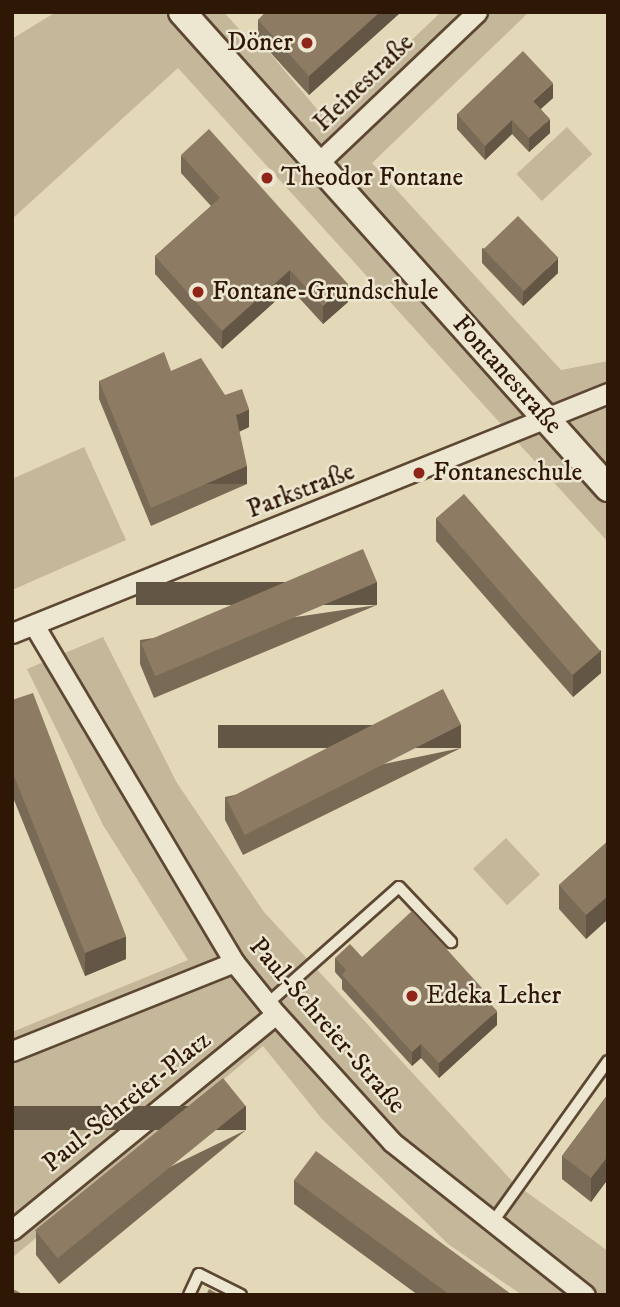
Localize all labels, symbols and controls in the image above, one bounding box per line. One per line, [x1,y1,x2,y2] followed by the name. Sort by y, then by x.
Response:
[227,27,293,59] place label: Döner
[307,28,421,138] street label: Heinestraße
[299,35,315,51] marker: Döner
[281,162,463,194] place label: Theodor Fontane
[259,170,275,186] marker: Theodor Fontane
[212,276,439,308] place label: Fontane-Grundschule
[190,284,206,300] marker: Fontane-Grundschule
[446,309,568,441] street label: Fontanestraße
[243,456,359,526] street label: Parkstraße
[433,457,582,489] place label: Fontaneschule
[411,465,427,481] marker: Fontaneschule
[242,932,412,1120] street label: Paul-Schreier-Straße
[426,980,561,1012] place label: Edeka Leher
[404,988,420,1004] marker: Edeka Leher
[37,1025,217,1179] street label: Paul-Schreier-Platz

